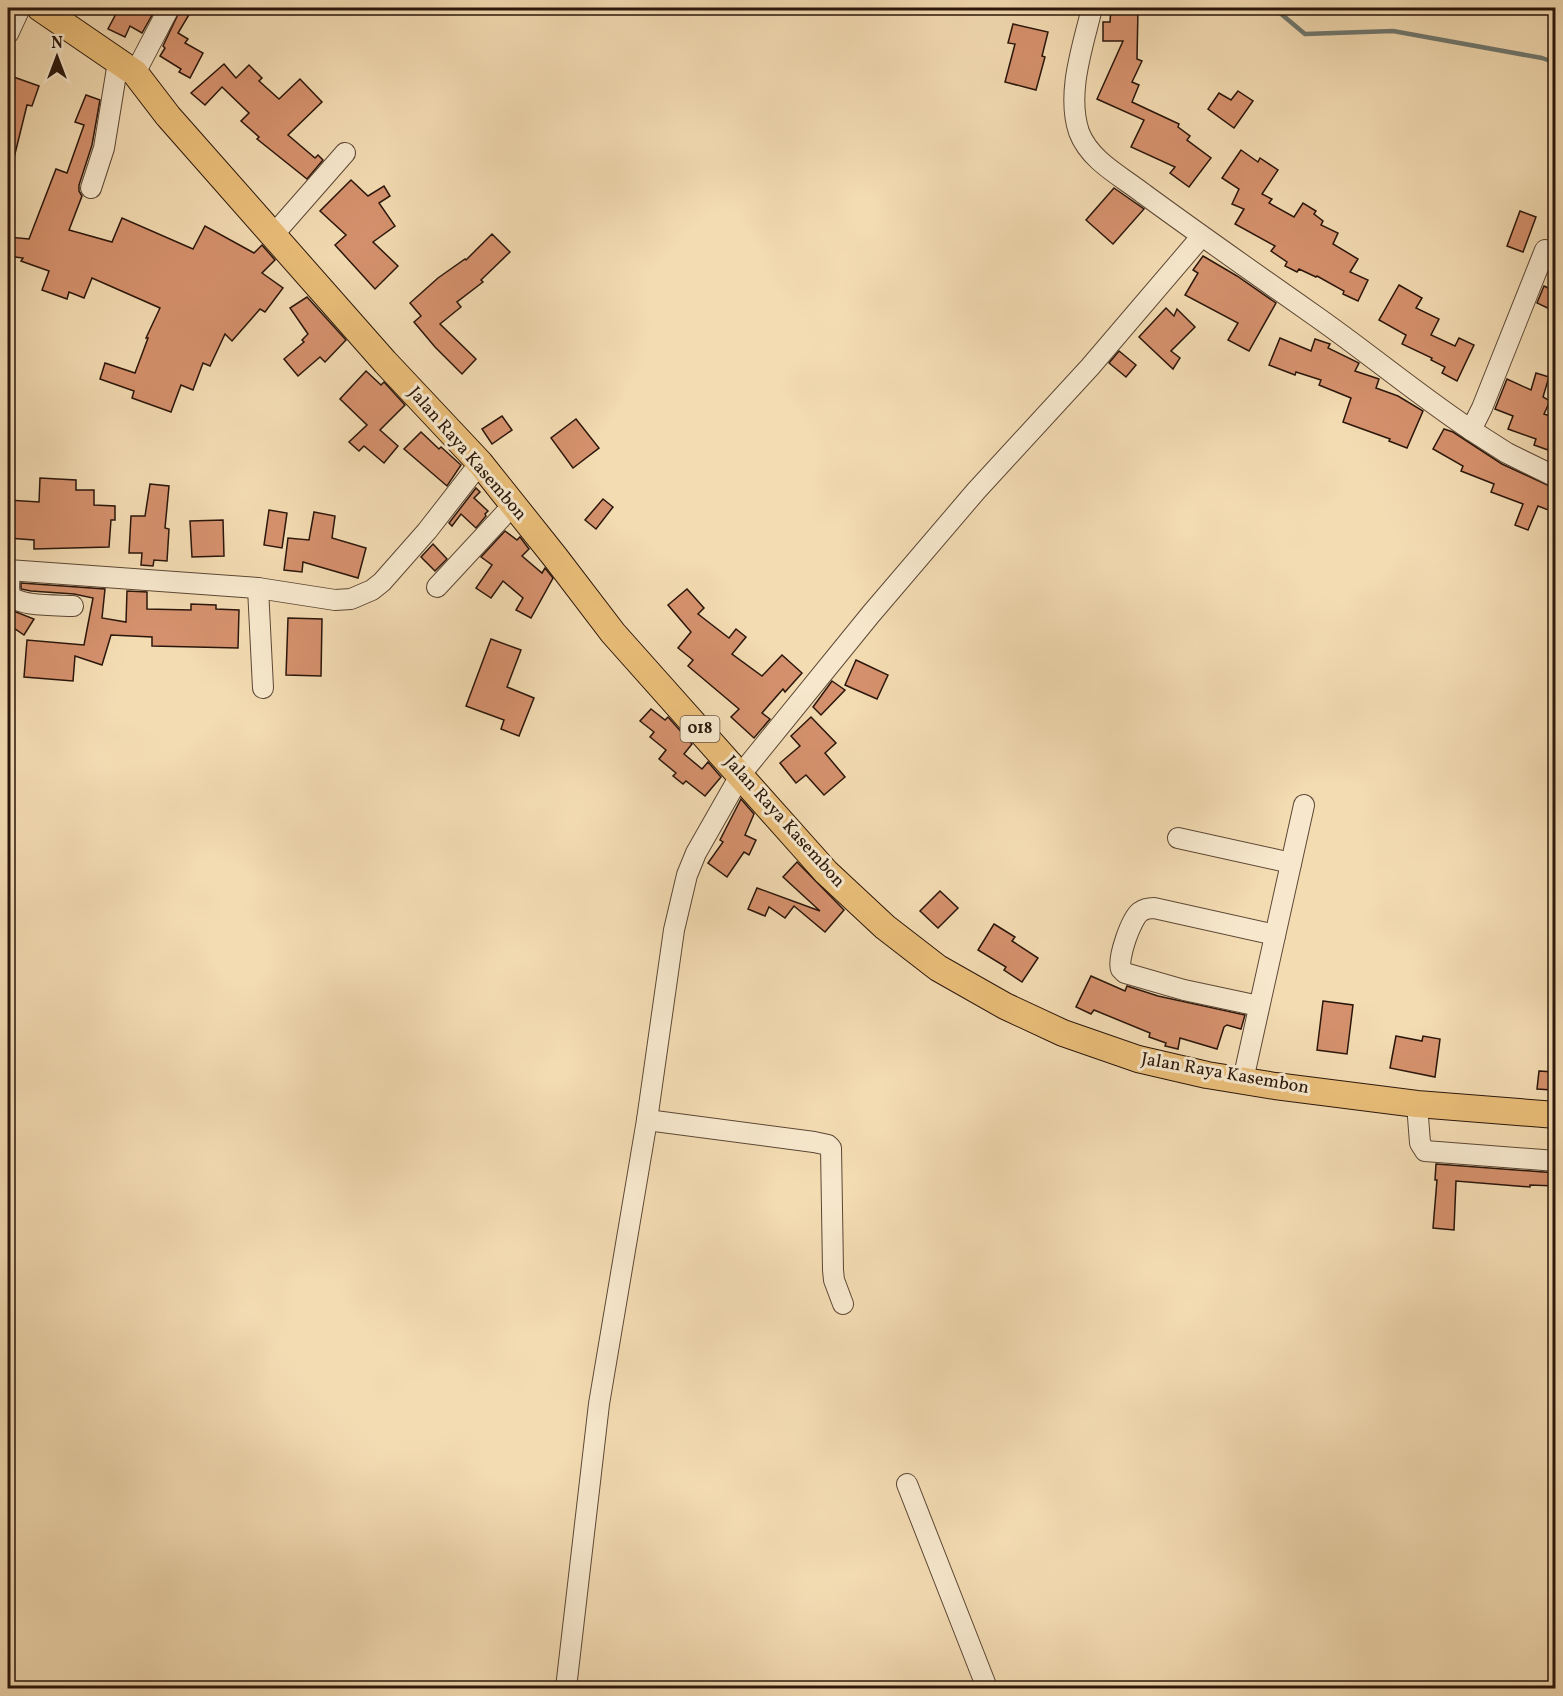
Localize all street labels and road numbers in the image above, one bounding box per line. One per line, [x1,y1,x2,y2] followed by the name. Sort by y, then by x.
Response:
[402,382,532,527] street label: Jalan Raya Kasembon
[680,716,720,742] road number: 018
[718,750,850,894] street label: Jalan Raya Kasembon
[1139,1047,1311,1101] street label: Jalan Raya Kasembon

